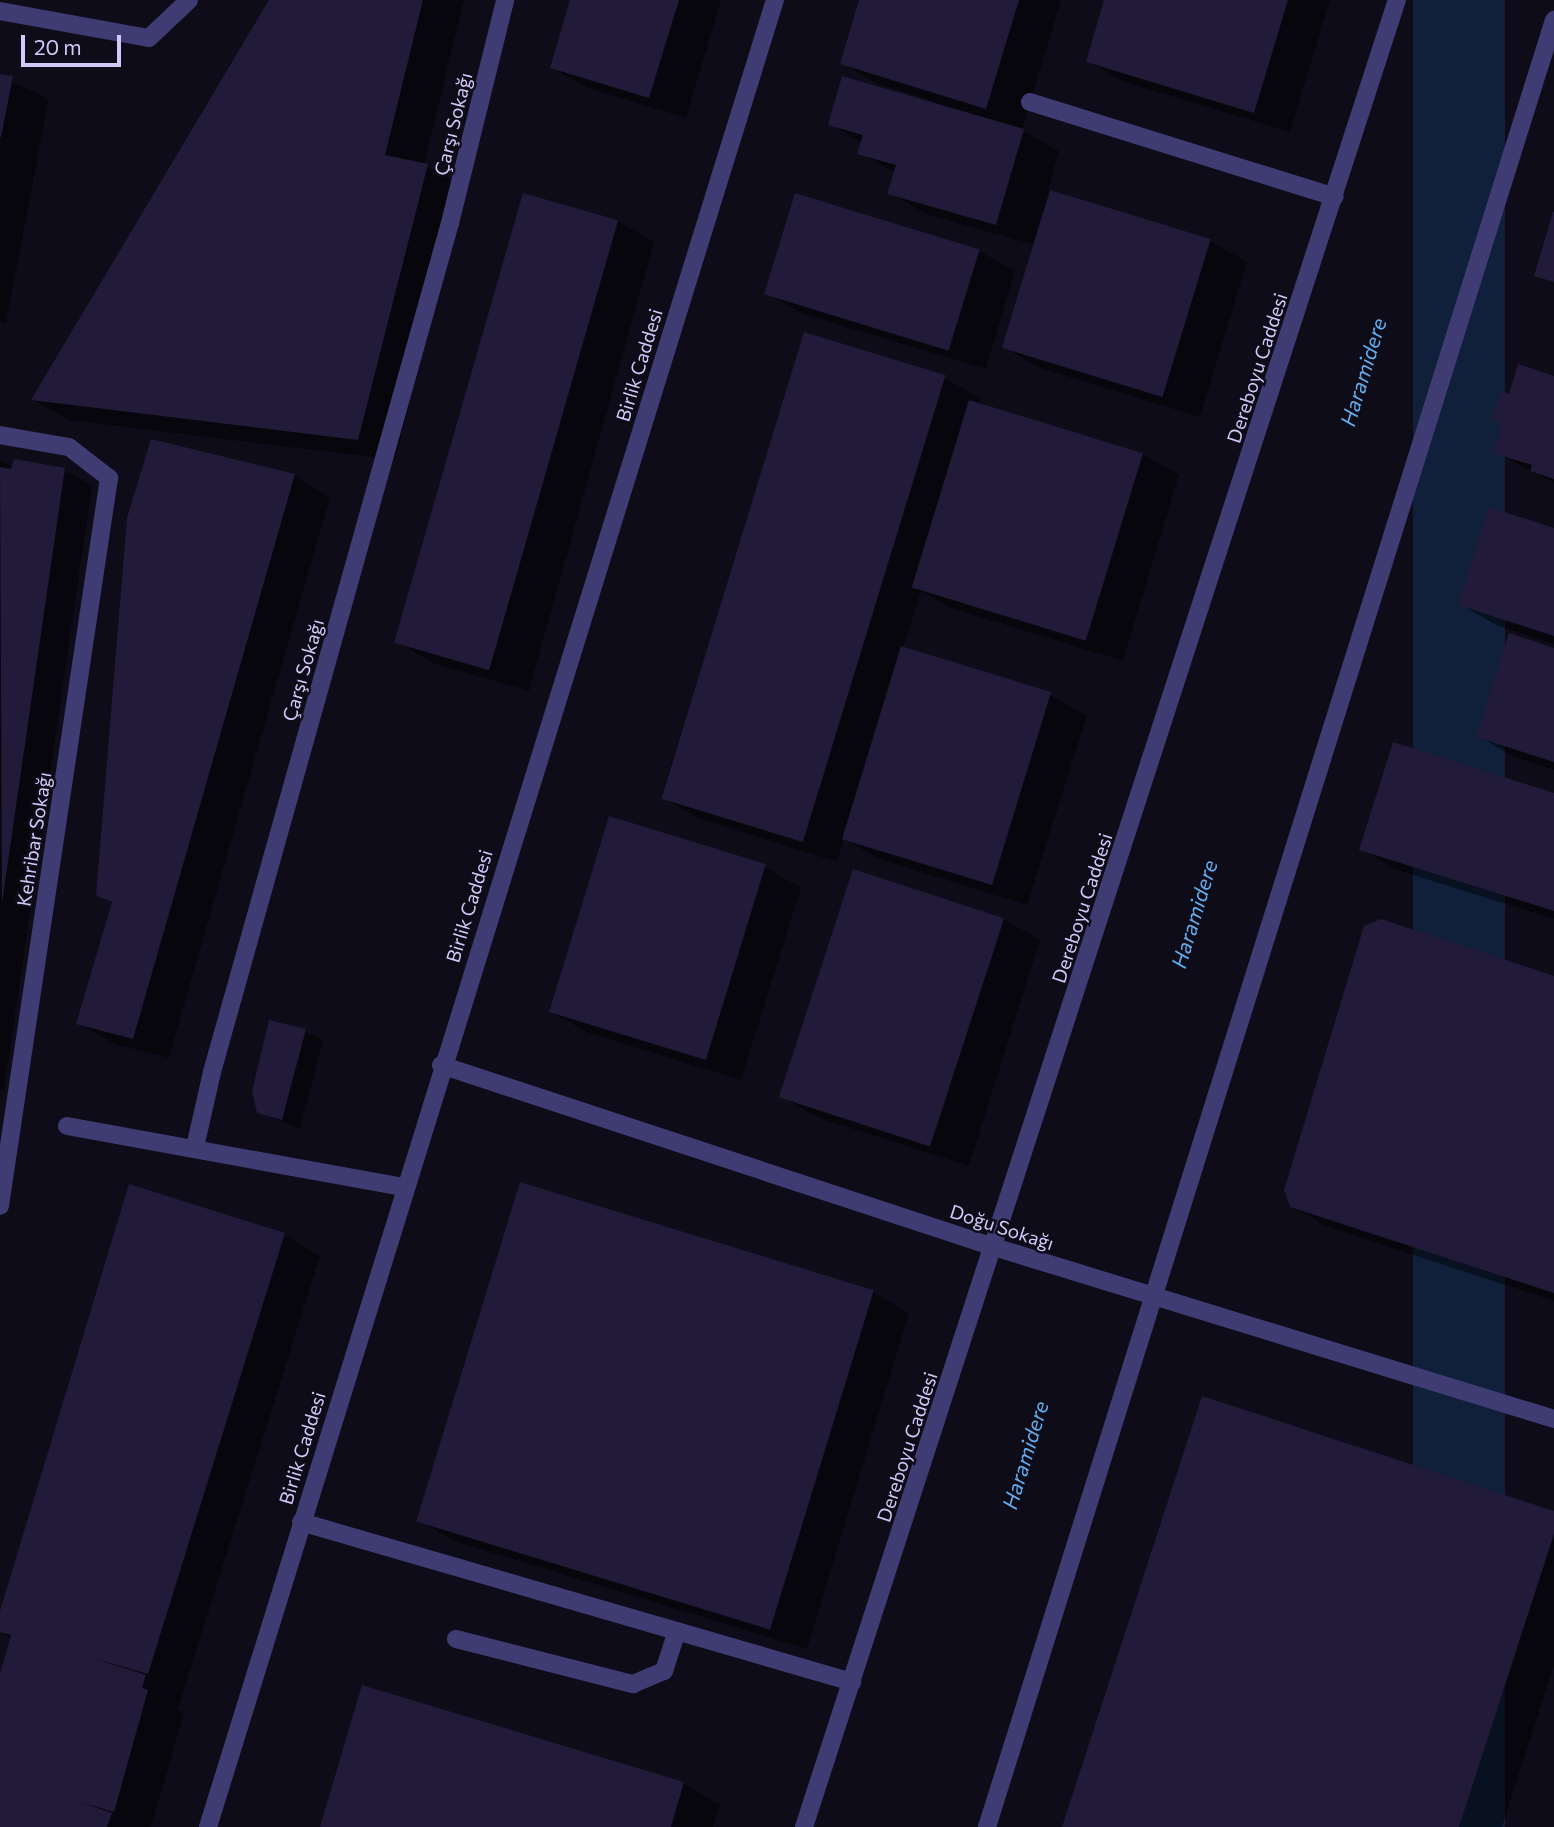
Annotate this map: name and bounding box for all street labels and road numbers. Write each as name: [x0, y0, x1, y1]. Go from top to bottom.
street label: Çarşı Sokağı: [429, 70, 477, 178]
street label: Dereboyu Caddesi: [1222, 290, 1292, 446]
street label: Birlik Caddesi: [611, 306, 667, 424]
street label: Çarşı Sokağı: [278, 616, 328, 724]
street label: Kehribar Sokağı: [12, 770, 56, 908]
street label: Dereboyu Caddesi: [1047, 830, 1117, 986]
street label: Birlik Caddesi: [441, 847, 497, 965]
street label: Doğu Sokağı: [947, 1200, 1057, 1254]
street label: Dereboyu Caddesi: [872, 1369, 942, 1525]
street label: Birlik Caddesi: [274, 1389, 330, 1507]

